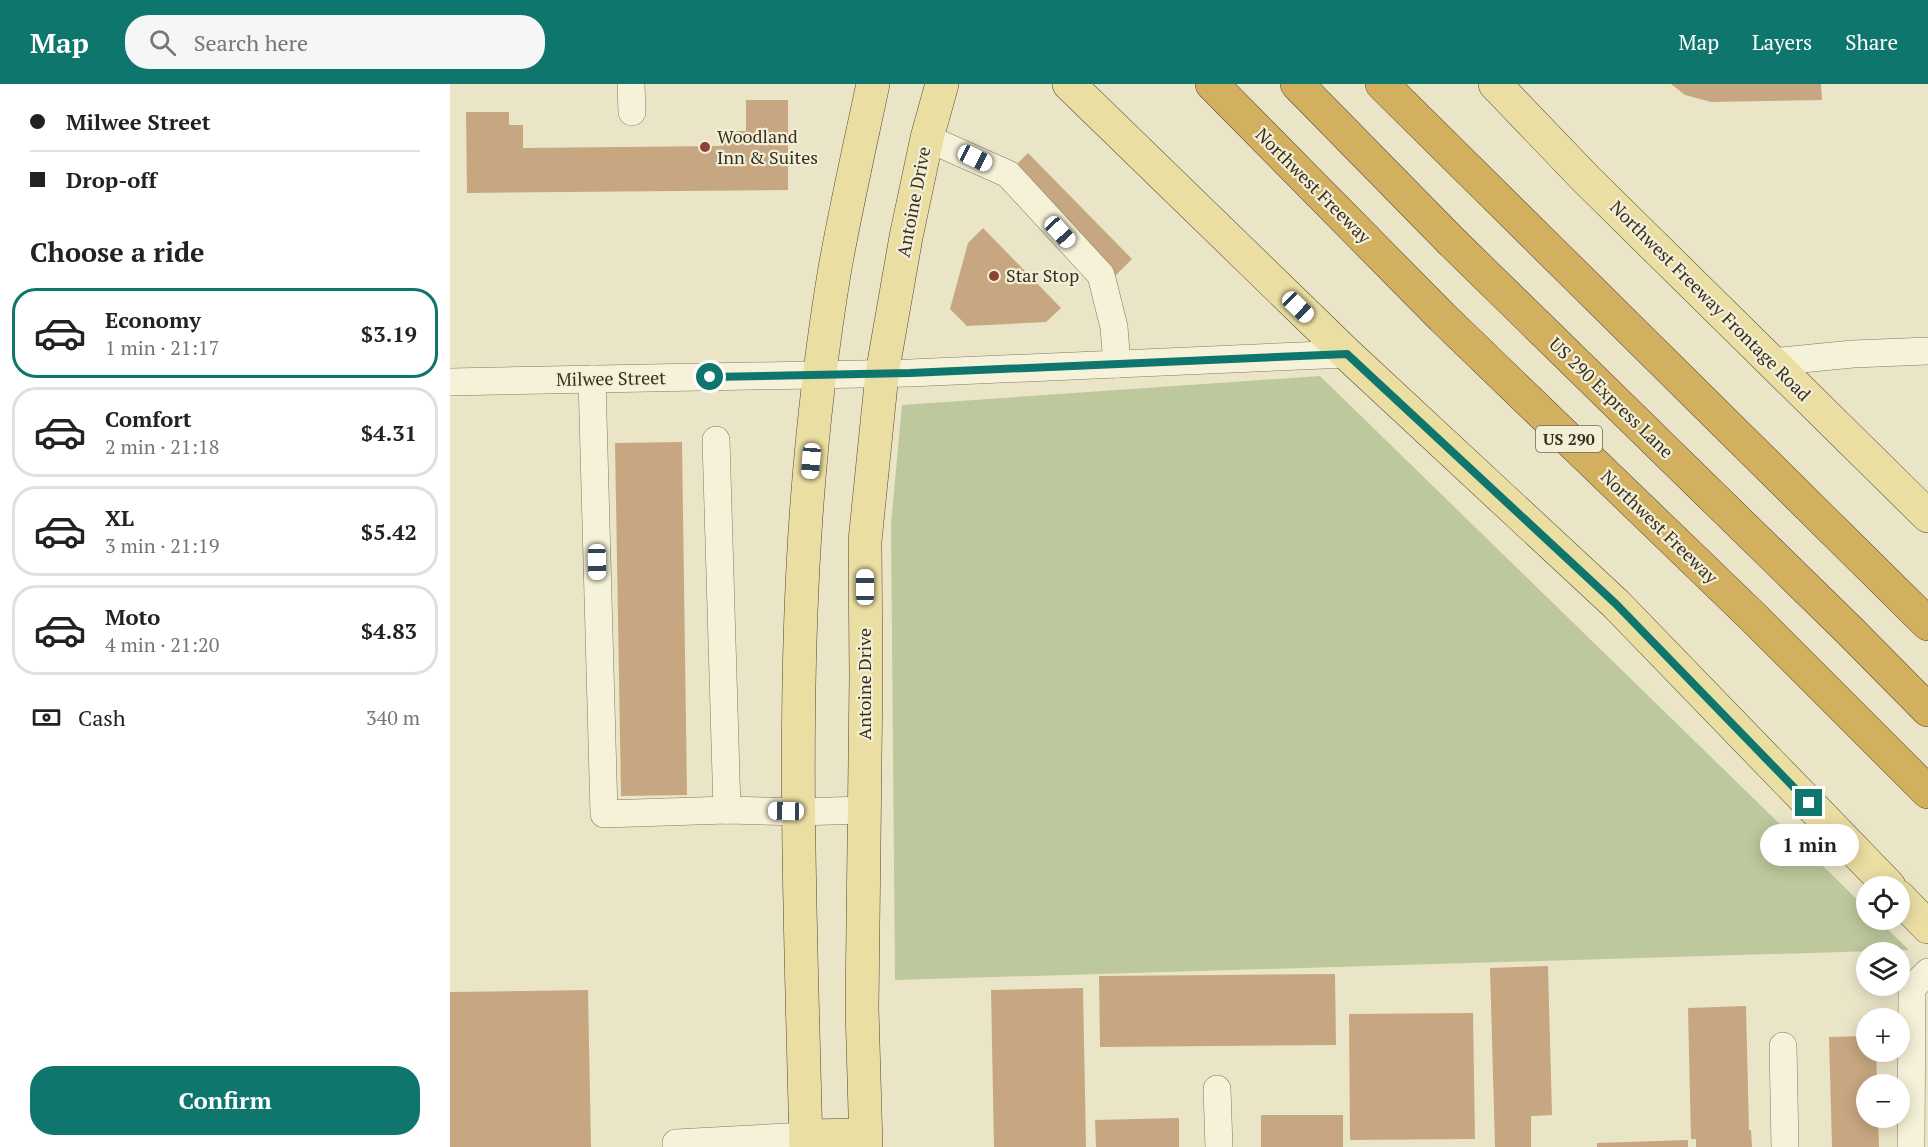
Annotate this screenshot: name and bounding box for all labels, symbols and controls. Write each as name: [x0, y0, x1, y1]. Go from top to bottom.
search box: [125, 15, 545, 69]
text: Map: [30, 24, 89, 61]
icon: search: [146, 26, 179, 59]
text: Search here: [194, 28, 308, 57]
text: Map: [1678, 28, 1719, 56]
text: Layers: [1752, 28, 1812, 56]
text: Share: [1845, 28, 1898, 56]
text: Milwee Street: [66, 107, 211, 136]
street label: Northwest Freeway: [1251, 122, 1377, 249]
place label: Woodland Inn & Suites: [717, 124, 818, 169]
marker: Woodland Inn & Suites: [698, 140, 712, 154]
car: [955, 142, 995, 174]
street label: Antoine Drive: [891, 145, 935, 259]
text: Drop-off: [66, 165, 157, 194]
street label: Northwest Freeway Frontage Road: [1605, 195, 1816, 406]
car: [1041, 213, 1079, 251]
text: Choose a ride: [30, 234, 205, 270]
place label: Star Stop: [1006, 263, 1079, 287]
marker: Star Stop: [987, 269, 1001, 283]
car: [1279, 288, 1317, 326]
text: Economy: [105, 305, 201, 334]
icon: car: [33, 306, 87, 360]
text: $3.19: [361, 319, 417, 348]
street label: US 290 Express Lane: [1545, 333, 1677, 463]
text: 1 min · 21:17: [105, 334, 219, 361]
route start: [696, 363, 723, 390]
street label: Milwee Street: [556, 365, 666, 391]
text: Comfort: [105, 404, 191, 433]
icon: car: [33, 405, 87, 459]
text: $4.31: [361, 418, 417, 447]
road number: US 290: [1536, 426, 1602, 452]
text: 2 min · 21:18: [105, 433, 219, 460]
car: [800, 442, 822, 480]
street label: Northwest Freeway: [1596, 464, 1724, 589]
text: XL: [105, 503, 134, 532]
icon: car: [33, 504, 87, 558]
text: $5.42: [361, 517, 417, 546]
text: 3 min · 21:19: [105, 532, 219, 559]
car: [588, 544, 606, 580]
car: [856, 569, 874, 605]
text: Moto: [105, 602, 160, 631]
icon: car: [33, 603, 87, 657]
text: $4.83: [361, 616, 417, 645]
street label: Antoine Drive: [852, 628, 876, 740]
text: 4 min · 21:20: [105, 631, 219, 658]
icon: cash: [30, 701, 63, 734]
text: Cash: [78, 703, 126, 732]
text: 340 m: [366, 704, 420, 731]
route end: [1795, 789, 1822, 816]
car: [768, 802, 804, 820]
callout: 1 min: [1760, 824, 1858, 866]
text: 1 min: [1782, 831, 1837, 858]
map controls: [1856, 876, 1910, 1128]
button: locate: [1856, 876, 1910, 930]
button: layers: [1856, 942, 1910, 996]
button: +: [1856, 1008, 1910, 1062]
button: Confirm: [30, 1066, 420, 1135]
button: −: [1856, 1074, 1910, 1128]

